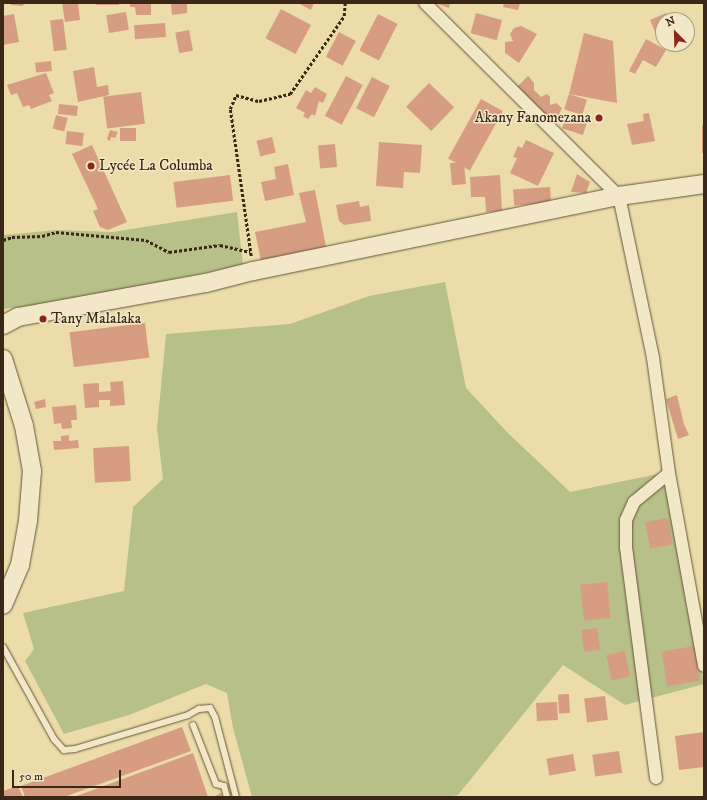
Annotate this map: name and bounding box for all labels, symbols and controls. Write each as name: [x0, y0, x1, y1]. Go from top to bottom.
north arrow: [655, 12, 695, 52]
text: N: [664, 14, 678, 30]
place label: Akany Fanomezana: [475, 109, 591, 127]
marker: Akany Fanomezana: [594, 113, 604, 123]
place label: Lycée La Columba: [99, 157, 213, 175]
marker: Lycée La Columba: [86, 161, 96, 171]
place label: Tany Malalaka: [51, 310, 141, 328]
marker: Tany Malalaka: [38, 314, 48, 324]
scale bar: [14, 762, 123, 788]
text: 50 m: [19, 769, 43, 784]

